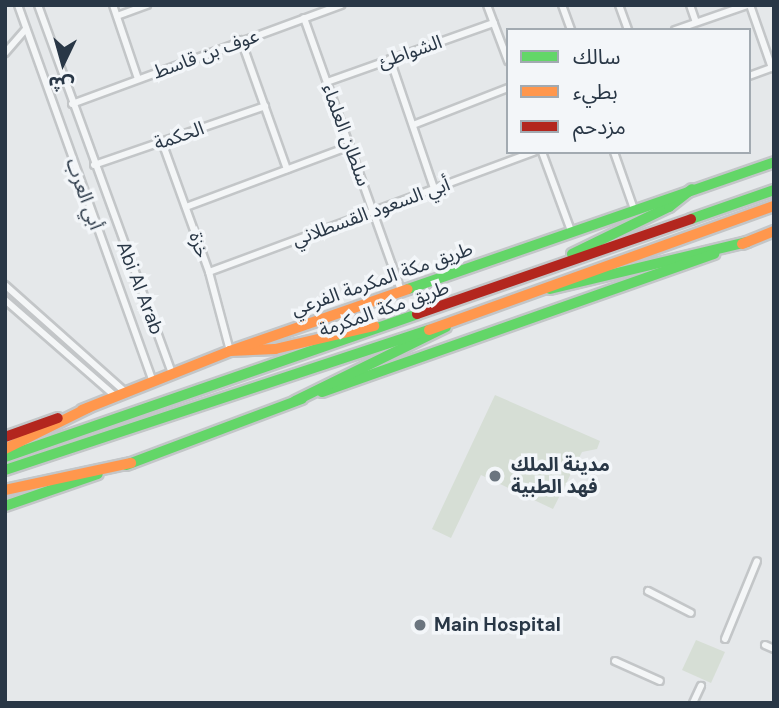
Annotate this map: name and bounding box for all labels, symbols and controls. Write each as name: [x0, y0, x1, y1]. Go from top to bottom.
street label: عوف بن قاسط: [150, 24, 262, 84]
north arrow: [28, 28, 98, 98]
legend: [506, 28, 751, 154]
street label: الشواطئ: [375, 30, 445, 74]
text: سالك: [573, 43, 620, 71]
text: ش: [47, 71, 75, 98]
text: بطيء: [573, 78, 618, 106]
street label: سلطان العلماء: [317, 81, 375, 189]
text: مزدحم: [573, 113, 626, 141]
street label: الحكمة: [151, 117, 207, 155]
street label: أبي العرب: [61, 155, 107, 233]
street label: أبي السعود القسطلاني: [289, 173, 453, 251]
street label: خزة: [184, 229, 214, 261]
street label: طريق مكة المكرمة الفرعي: [288, 237, 476, 321]
street label: Abi Al Arab: [112, 238, 168, 338]
street label: طريق مكة المكرمة: [316, 276, 452, 342]
place label: مدينة الملك فهد الطبية: [511, 454, 610, 498]
marker: مدينة الملك فهد الطبية: [485, 466, 505, 486]
place label: Main Hospital: [434, 614, 561, 636]
marker: Main Hospital: [412, 617, 428, 633]

